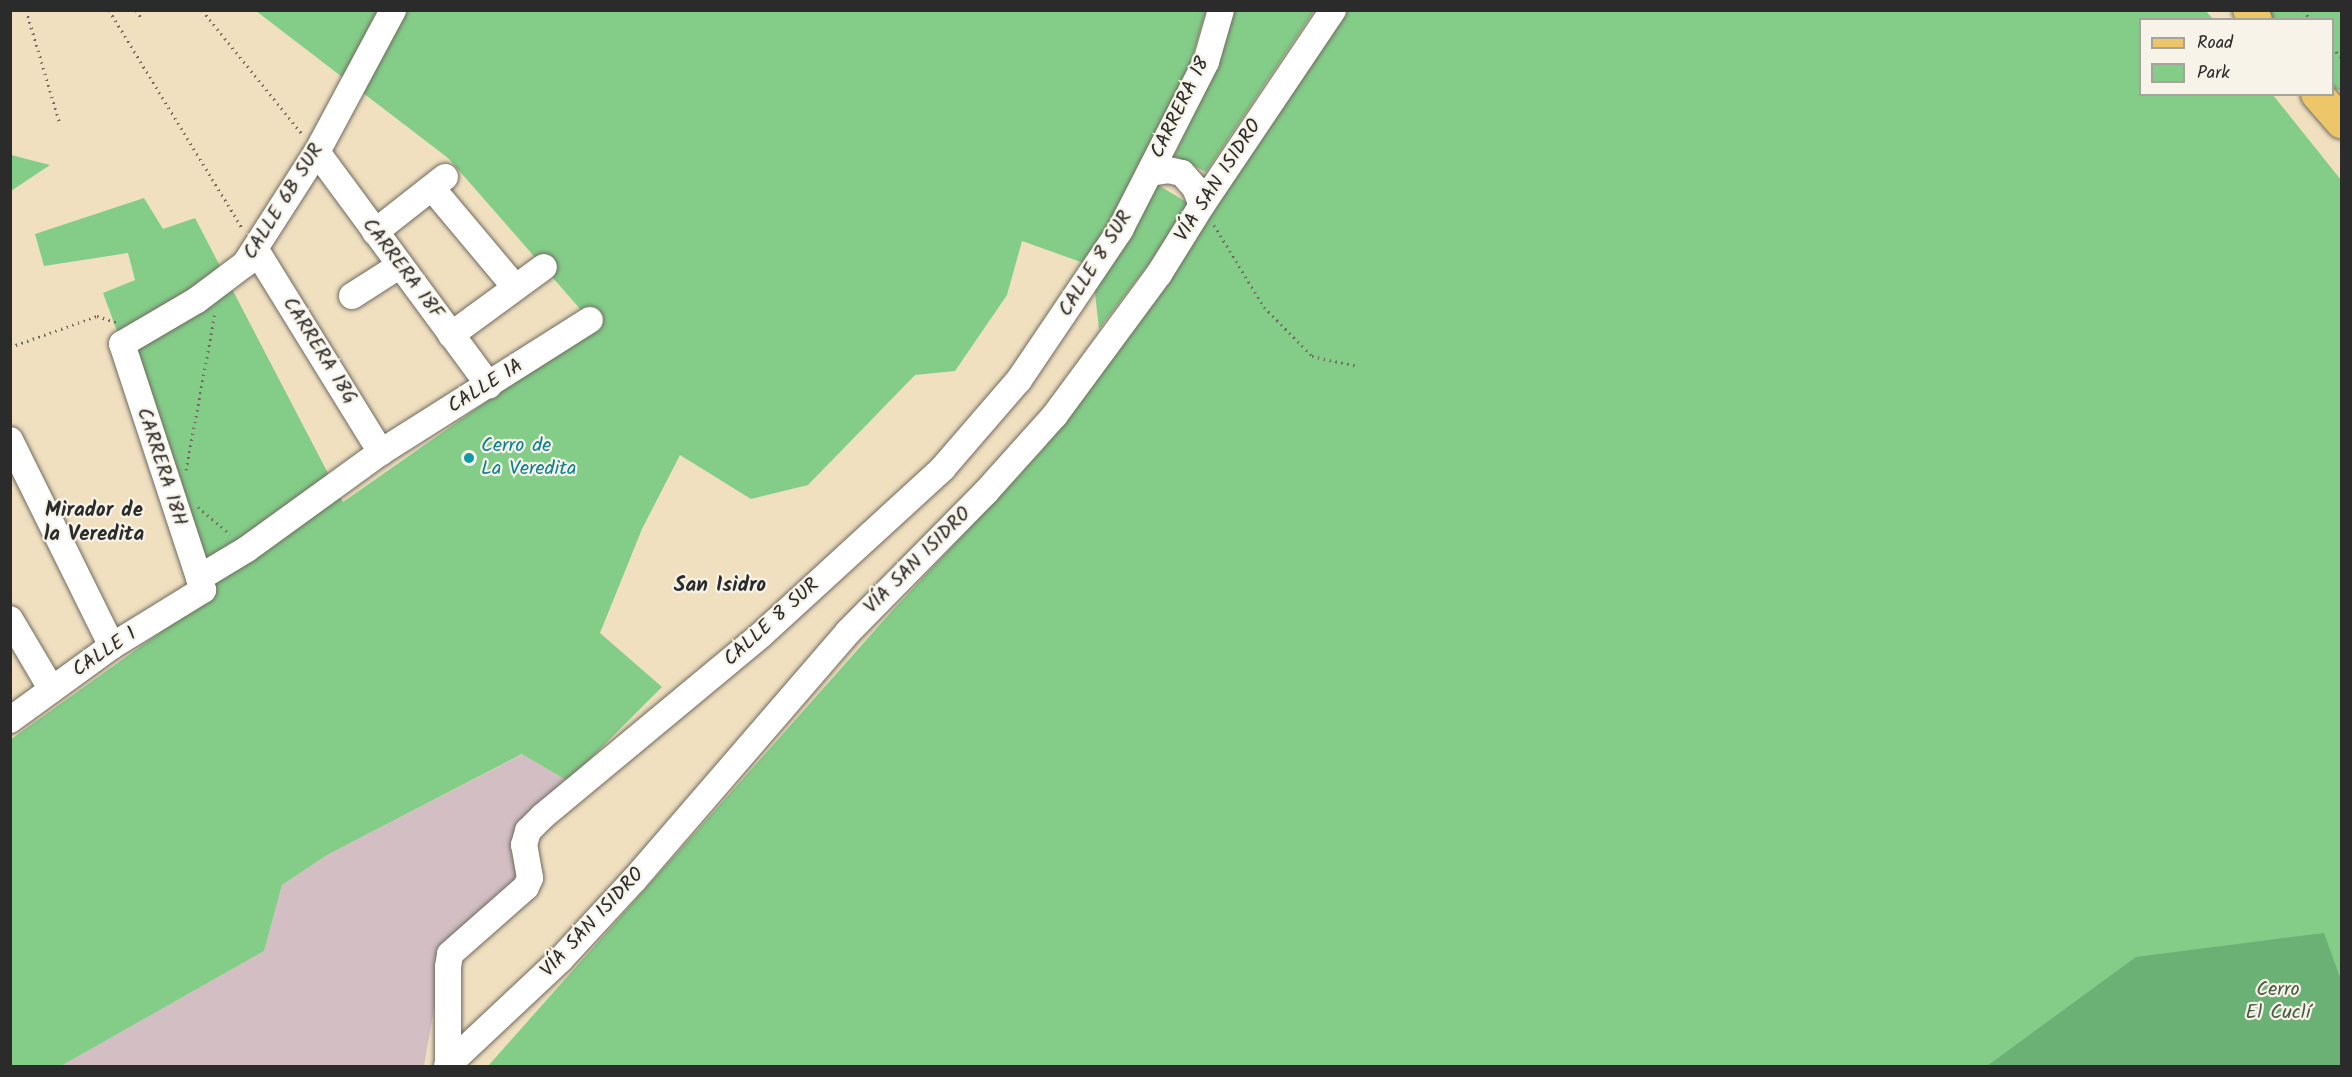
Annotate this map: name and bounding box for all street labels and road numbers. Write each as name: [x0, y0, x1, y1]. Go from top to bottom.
street label: CARRERA 18: [1146, 54, 1216, 162]
street label: VÍA SAN ISIDRO: [1170, 115, 1268, 247]
street label: CALLE 6B SUR: [239, 140, 329, 264]
street label: CALLE 8 SUR: [1054, 207, 1138, 321]
street label: CARRERA 18F: [356, 214, 448, 324]
street label: CARRERA 18G: [277, 293, 361, 409]
street label: CALLE 1A: [444, 355, 528, 419]
street label: CARRERA 18H: [131, 405, 191, 529]
street label: VÍA SAN ISIDRO: [860, 503, 976, 619]
street label: CALLE 8 SUR: [719, 574, 825, 672]
street label: CALLE 1: [68, 623, 142, 683]
street label: VÍA SAN ISIDRO: [536, 863, 650, 983]

